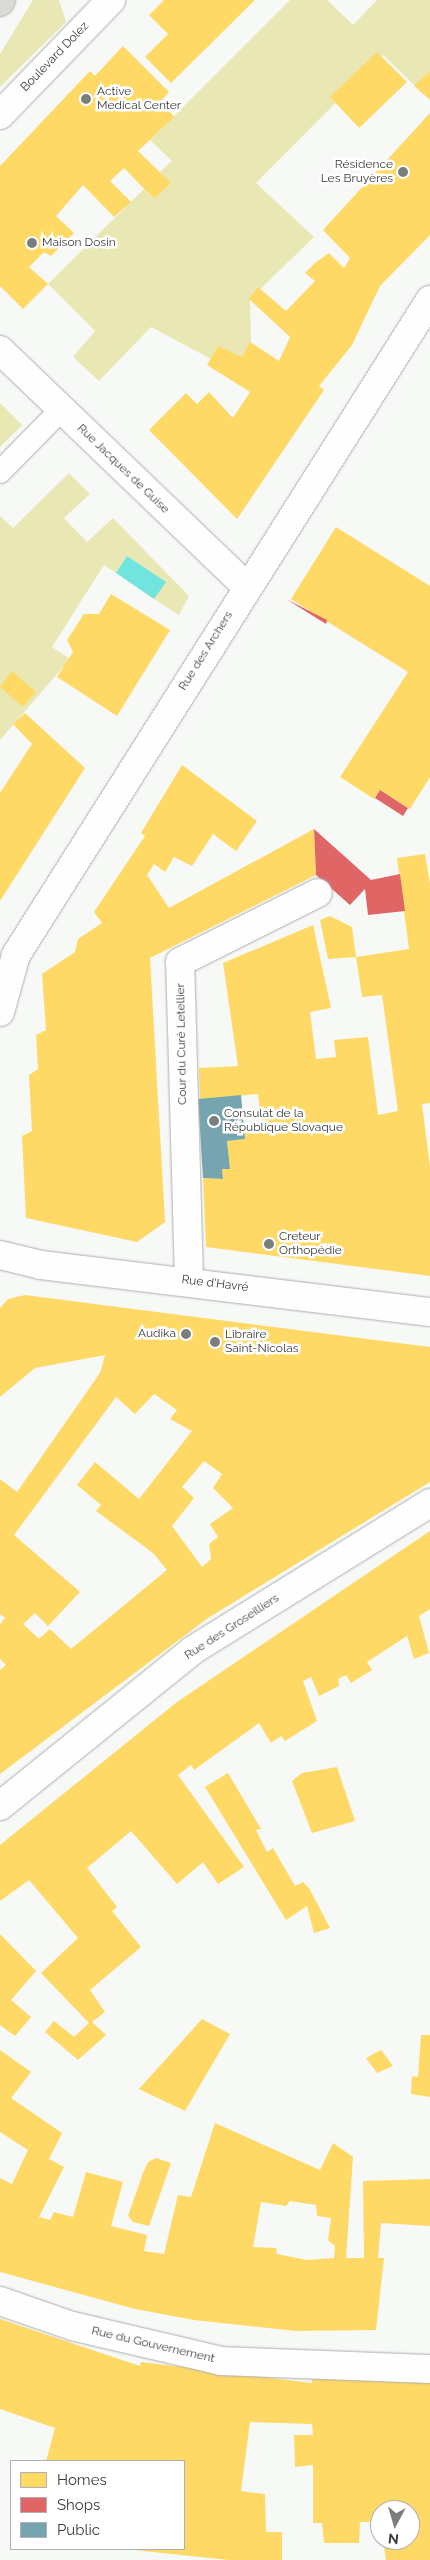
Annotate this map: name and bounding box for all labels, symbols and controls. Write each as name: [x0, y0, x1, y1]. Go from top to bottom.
street label: Boulevard Dolez: [18, 19, 92, 95]
place label: Active Medical Center: [97, 85, 181, 113]
marker: Active Medical Center: [79, 92, 93, 106]
place label: Résidence Les Bruyères: [321, 158, 393, 186]
marker: Résidence Les Bruyères: [397, 166, 409, 178]
place label: Maison Dosin: [42, 236, 116, 250]
marker: Maison Dosin: [26, 237, 38, 249]
street label: Rue Jacques de Guise: [74, 421, 172, 517]
street label: Rue des Archers: [176, 609, 236, 693]
street label: Cour du Curé Letellier: [174, 983, 190, 1105]
place label: Consulat de la République Slovaque: [224, 1107, 343, 1135]
marker: Consulat de la République Slovaque: [208, 1115, 220, 1127]
place label: Creteur Orthopédie: [279, 1230, 342, 1258]
marker: Creteur Orthopédie: [263, 1238, 275, 1250]
street label: Rue d'Havré: [181, 1273, 249, 1295]
place label: Audika: [138, 1327, 176, 1341]
marker: Audika: [180, 1328, 192, 1340]
place label: Libraire Saint-Nicolas: [225, 1328, 299, 1356]
marker: Libraire Saint-Nicolas: [209, 1336, 221, 1348]
street label: Rue des Groseilliers: [182, 1591, 282, 1663]
street label: Rue du Gouvernement: [90, 2324, 216, 2366]
legend: [10, 2460, 185, 2550]
text: Homes: [57, 2471, 107, 2489]
text: Shops: [57, 2496, 100, 2514]
north arrow: [370, 2500, 420, 2550]
text: Public: [57, 2521, 100, 2539]
text: N: [387, 2530, 400, 2547]

